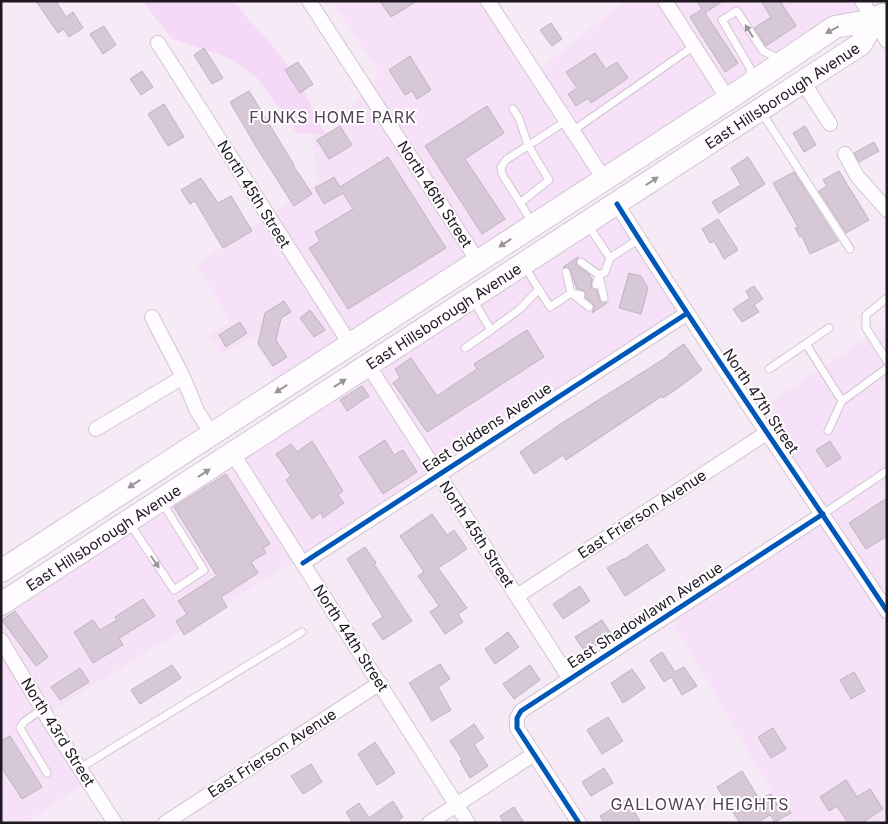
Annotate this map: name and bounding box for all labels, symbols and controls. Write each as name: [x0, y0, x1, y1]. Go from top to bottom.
one-way arrow: [744, 24, 754, 37]
one-way arrow: [825, 26, 840, 34]
street label: East Hillsborough Avenue: [701, 38, 863, 153]
district label: FUNKS HOME PARK: [249, 107, 417, 127]
street label: North 45th Street: [213, 137, 295, 251]
street label: North 46th Street: [393, 137, 477, 251]
one-way arrow: [646, 176, 659, 186]
one-way arrow: [498, 239, 512, 248]
street label: East Hillsborough Avenue: [362, 259, 524, 373]
street label: North 47th Street: [719, 345, 803, 457]
street label: East Giddens Avenue: [419, 378, 555, 476]
one-way arrow: [333, 379, 346, 388]
one-way arrow: [274, 384, 287, 394]
street label: East Frierson Avenue: [574, 465, 710, 563]
one-way arrow: [197, 468, 211, 477]
street label: North 45th Street: [435, 477, 519, 591]
one-way arrow: [128, 479, 141, 489]
street label: East Hillsborough Avenue: [22, 480, 184, 595]
one-way arrow: [150, 555, 160, 569]
street label: East Shadowlawn Avenue: [564, 558, 726, 672]
street label: North 44th Street: [309, 581, 393, 695]
street label: North 43rd Street: [17, 674, 99, 790]
street label: East Frierson Avenue: [204, 704, 340, 802]
district label: GALLOWAY HEIGHTS: [611, 794, 789, 814]

